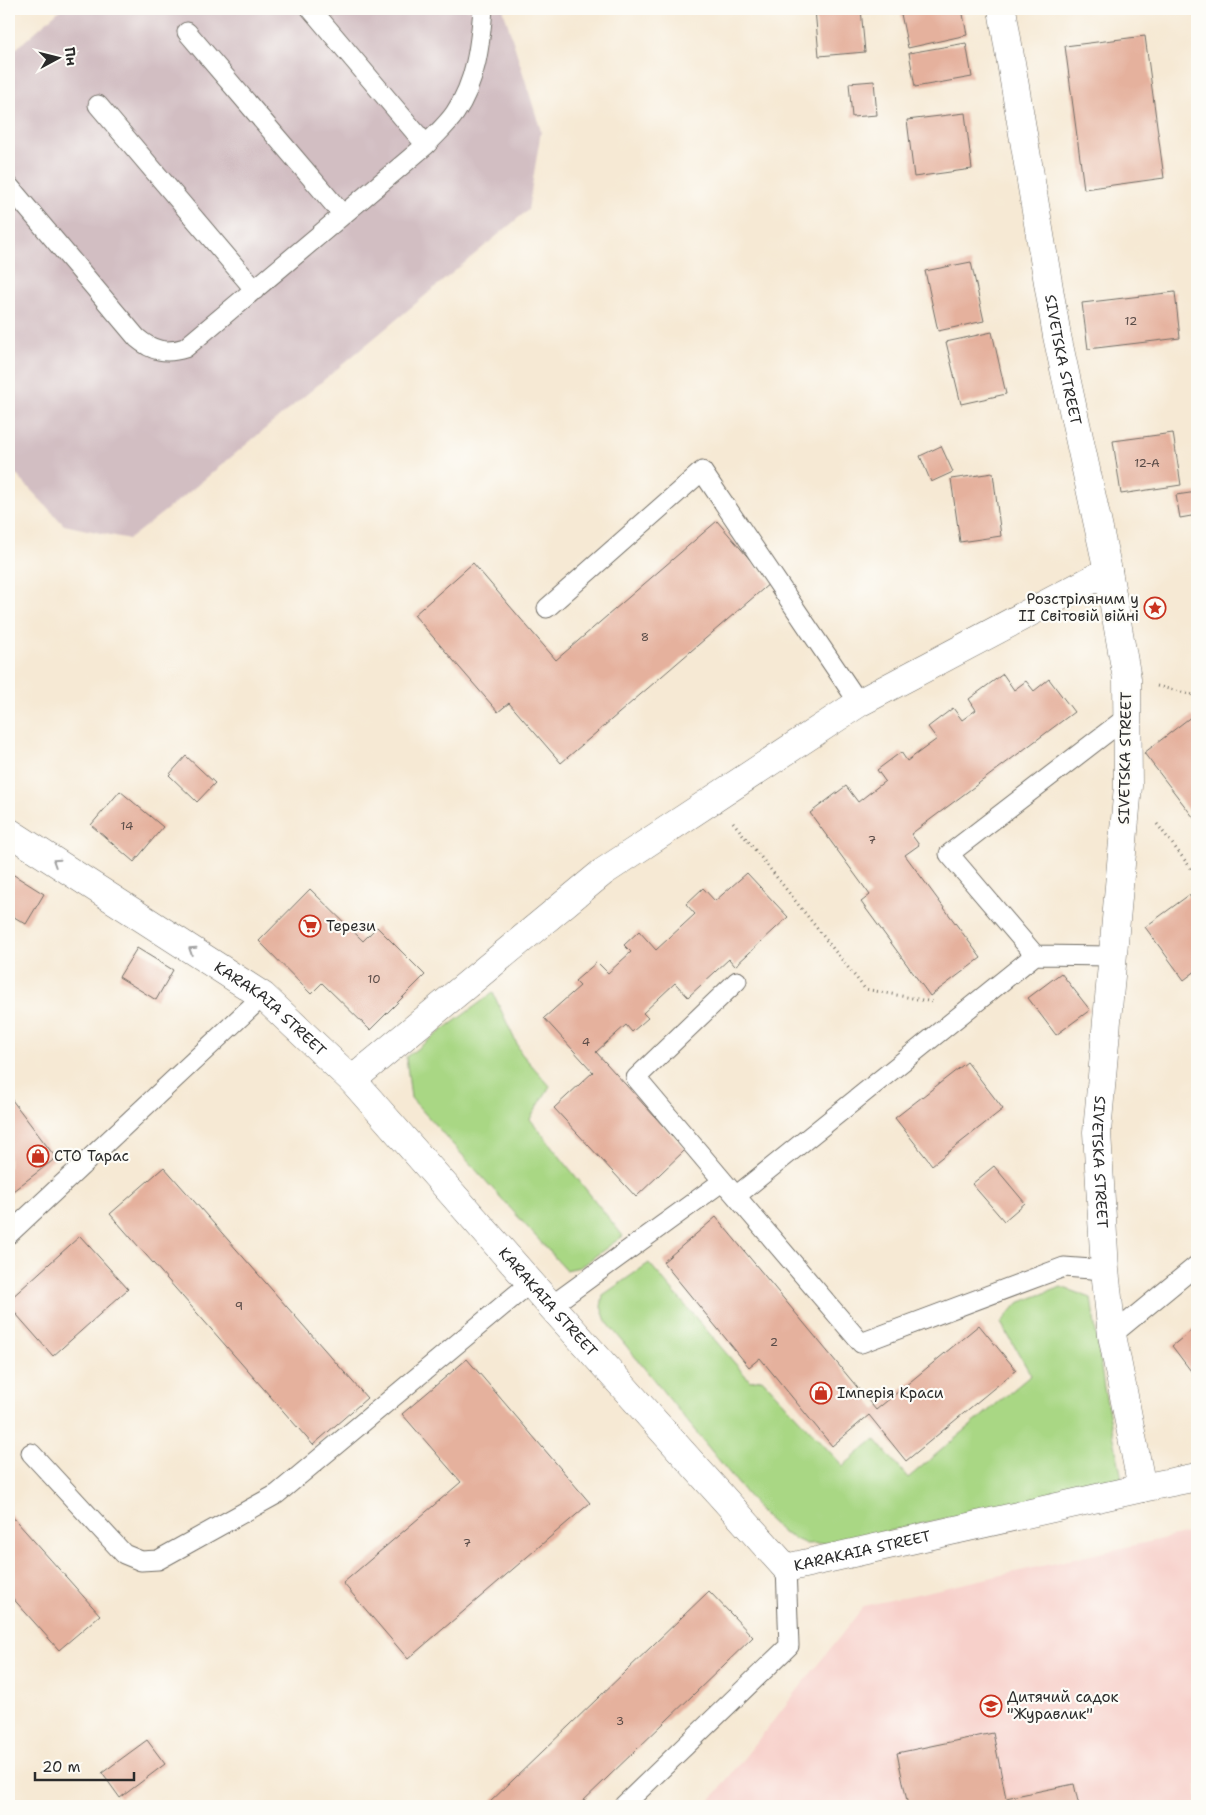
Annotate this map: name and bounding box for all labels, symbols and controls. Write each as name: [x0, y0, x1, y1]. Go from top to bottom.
north arrow: [32, 32, 82, 82]
text: Пн: [61, 46, 81, 67]
street label: SIVETSKA STREET: [1040, 293, 1086, 427]
house number: 12: [1125, 313, 1137, 329]
house number: 12-А: [1134, 455, 1160, 471]
place label: Розстріляним у II Світовій війні: [1018, 589, 1139, 626]
place icon: Розстріляним у II Світовій війні: [1143, 596, 1167, 620]
house number: 8: [641, 629, 649, 645]
street label: SIVETSKA STREET: [1114, 692, 1136, 824]
house number: 14: [121, 818, 133, 834]
house number: 7: [868, 832, 876, 848]
one-way arrow: [52, 859, 61, 868]
supermarket icon: Терези: [298, 914, 322, 938]
place label: Терези: [326, 916, 376, 936]
one-way arrow: [189, 947, 198, 956]
street label: KARAKAIA STREET: [210, 957, 331, 1061]
house number: 10: [367, 971, 381, 987]
house number: 4: [582, 1034, 590, 1050]
street label: SIVETSKA STREET: [1087, 1095, 1113, 1229]
shop icon: СТО Тарас: [26, 1144, 50, 1168]
place label: СТО Тарас: [54, 1146, 129, 1166]
street label: KARAKAIA STREET: [494, 1243, 602, 1361]
house number: 9: [235, 1298, 243, 1314]
house number: 2: [770, 1334, 778, 1350]
shop icon: Імперія Краси: [809, 1381, 833, 1405]
place label: Імперія Краси: [837, 1383, 944, 1403]
street label: KARAKAIA STREET: [792, 1526, 933, 1576]
house number: 7: [463, 1535, 471, 1551]
place label: Дитячий садок "Журавлик": [1007, 1687, 1119, 1724]
school or university icon: Дитячий садок "Журавлик": [979, 1694, 1003, 1718]
house number: 3: [616, 1713, 624, 1729]
scale bar: [35, 1750, 134, 1782]
text: 20 m: [42, 1757, 81, 1777]

